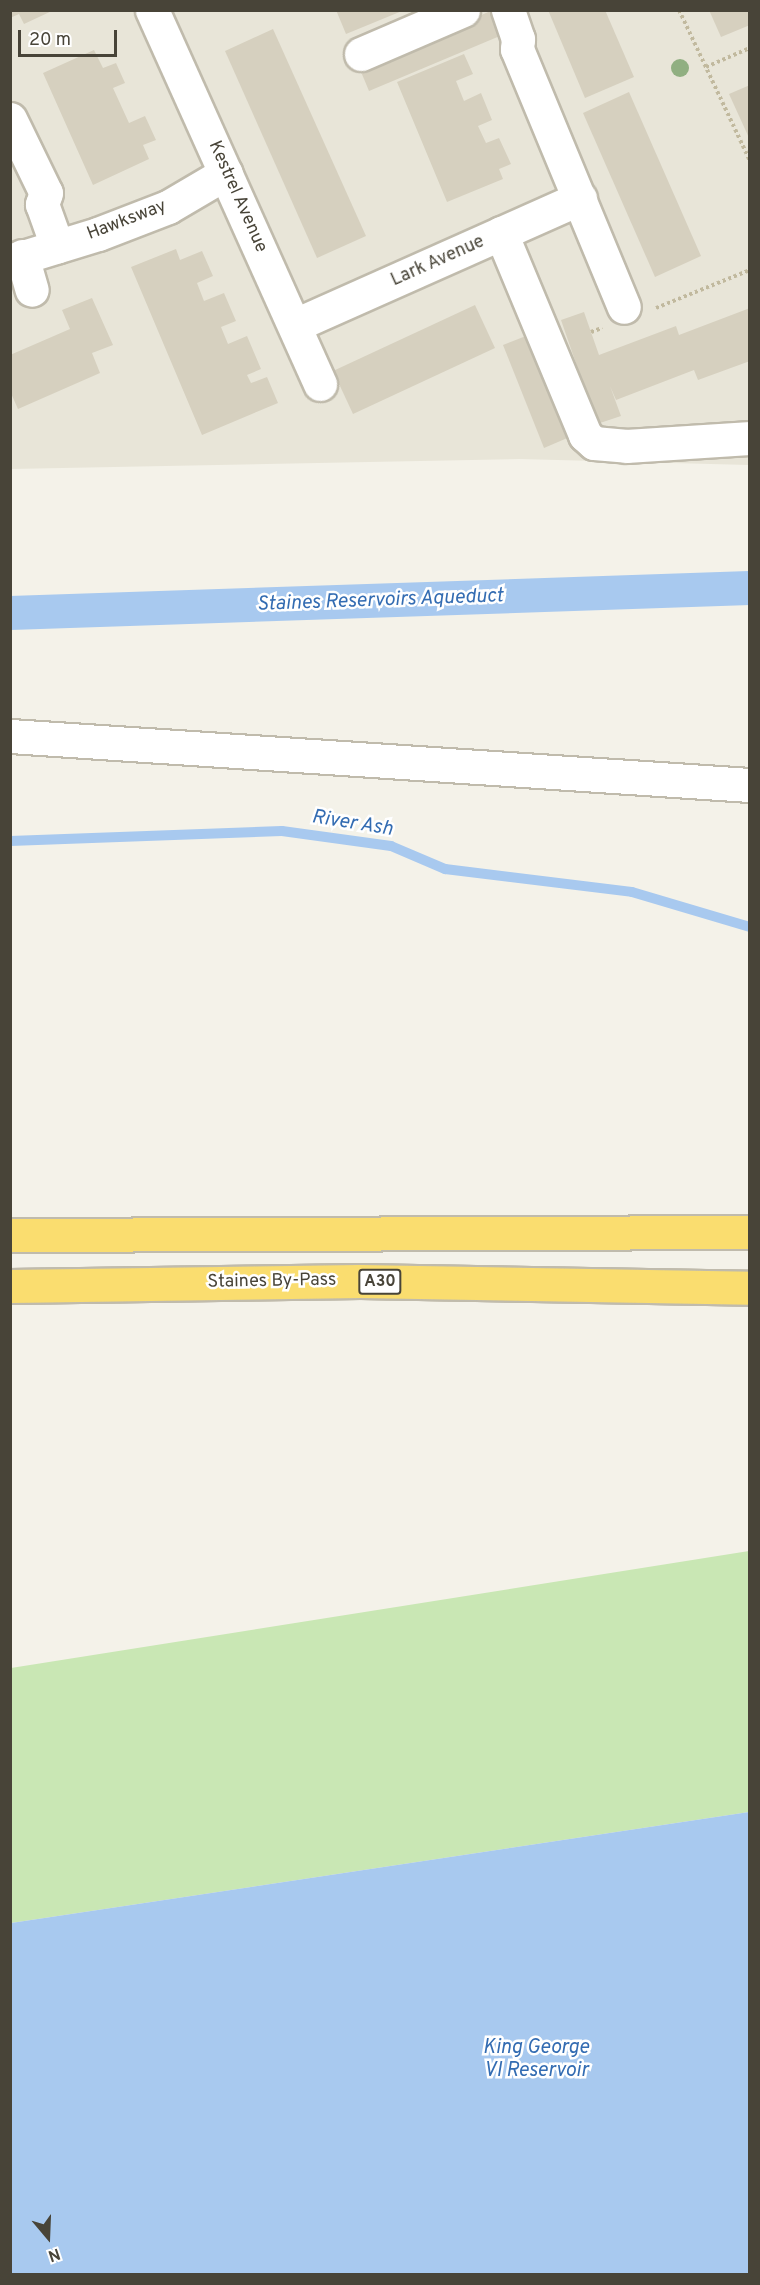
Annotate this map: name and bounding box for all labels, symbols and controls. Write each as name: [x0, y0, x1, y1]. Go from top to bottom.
scale bar: [21, 18, 120, 56]
text: 20 m: [29, 29, 71, 52]
street label: Kestrel Avenue: [203, 138, 271, 256]
street label: Hawksway: [84, 196, 170, 246]
street label: Lark Avenue: [388, 232, 488, 292]
water label: Staines Reservoirs Aqueduct: [256, 585, 504, 617]
water label: River Ash: [309, 806, 395, 842]
road number: A30: [358, 1269, 403, 1295]
street label: Staines By-Pass: [207, 1270, 337, 1294]
water label: King George VI Reservoir: [483, 2037, 589, 2084]
north arrow: [18, 2207, 78, 2267]
text: N: [45, 2243, 63, 2265]

